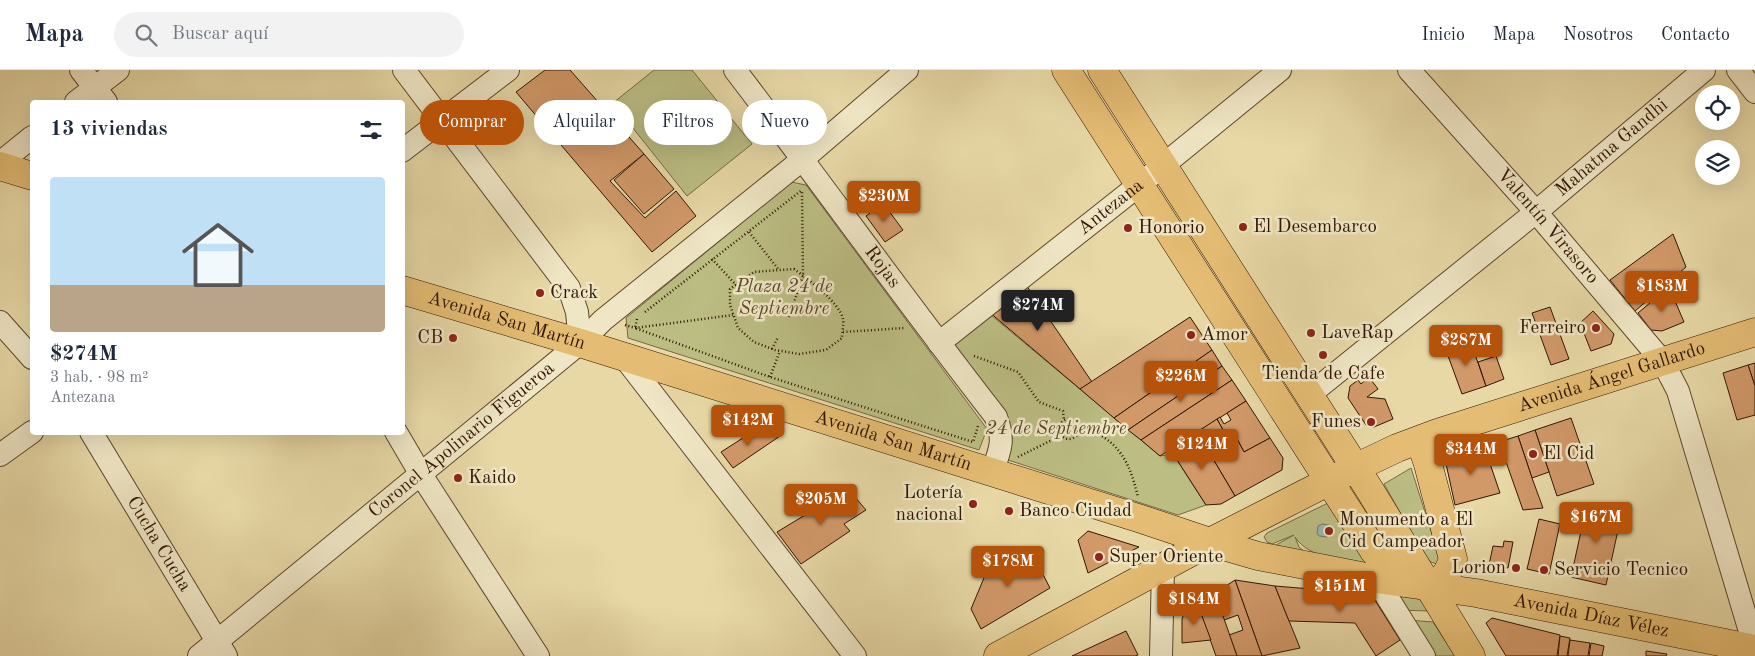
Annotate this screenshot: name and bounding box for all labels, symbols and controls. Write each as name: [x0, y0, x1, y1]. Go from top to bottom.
search box: [114, 12, 464, 57]
icon: search: [132, 21, 160, 49]
text: Mapa: [25, 23, 84, 47]
text: Buscar aquí: [172, 25, 268, 44]
text: Inicio: [1422, 26, 1465, 44]
text: Mapa: [1493, 26, 1535, 44]
text: Nosotros: [1563, 26, 1633, 44]
text: Contacto: [1661, 26, 1730, 44]
map controls: [1695, 85, 1740, 185]
button: locate: [1695, 85, 1740, 130]
street label: Mahatma Gandhi: [1552, 95, 1672, 200]
chip: Comprar: [420, 100, 524, 145]
chip: Alquilar: [534, 100, 634, 145]
chip: Filtros: [644, 100, 732, 145]
chip: Nuevo: [742, 100, 827, 145]
icon: filters: [357, 116, 385, 144]
text: 13 viviendas: [50, 119, 168, 140]
button: layers: [1695, 140, 1740, 185]
street label: Valentín Virasoro: [1493, 165, 1602, 288]
street label: Antezana: [1075, 175, 1148, 239]
pin: $230M: [849, 180, 919, 223]
text: $230M: [858, 189, 910, 205]
icon: home: [173, 210, 263, 300]
place label: El Desembarco: [1253, 218, 1377, 237]
place label: Honorio: [1138, 219, 1204, 238]
marker: El Desembarco: [1237, 221, 1249, 233]
marker: Honorio: [1122, 222, 1134, 234]
street label: Rojas: [861, 243, 904, 291]
pin: $183M: [1627, 270, 1697, 313]
park label: Plaza 24 de Septiembre: [734, 278, 833, 319]
text: $183M: [1636, 279, 1688, 295]
place label: Crack: [550, 284, 598, 303]
marker: Crack: [534, 287, 546, 299]
street label: Avenida San Martín: [426, 289, 587, 354]
pin: $274M: [1003, 290, 1073, 332]
text: $274M: [1012, 298, 1064, 314]
place label: Ferreiro: [1519, 319, 1586, 338]
marker: Ferreiro: [1590, 322, 1602, 334]
place label: LaveRap: [1321, 324, 1393, 343]
pin: $287M: [1431, 324, 1501, 367]
place label: Amor: [1201, 326, 1248, 345]
marker: LaveRap: [1305, 327, 1317, 339]
place label: CB: [417, 329, 443, 348]
marker: Amor: [1185, 329, 1197, 341]
marker: CB: [447, 332, 459, 344]
text: $287M: [1440, 333, 1492, 349]
street label: Avenida Ángel Gallardo: [1516, 339, 1708, 416]
text: $274M: [50, 344, 117, 365]
marker: Tienda de Cafe: [1317, 349, 1329, 361]
street label: Coronel Apolinario Figueroa: [365, 358, 559, 522]
pin: $226M: [1146, 360, 1216, 403]
place label: Tienda de Cafe: [1261, 365, 1385, 384]
text: $226M: [1155, 369, 1207, 385]
text: 3 hab. · 98 m²: [50, 370, 148, 386]
text: Antezana: [50, 390, 115, 406]
pin: $142M: [713, 404, 783, 447]
street label: Avenida San Martín: [813, 408, 974, 475]
text: $142M: [722, 413, 774, 429]
place label: Funes: [1311, 413, 1361, 432]
marker: Funes: [1365, 416, 1377, 428]
park label: 24 de Septiembre: [986, 420, 1127, 439]
pin: $124M: [1167, 428, 1237, 471]
pin: $344M: [1436, 434, 1506, 476]
text: $124M: [1176, 437, 1228, 453]
text: $344M: [1445, 442, 1497, 458]
place label: El Cid: [1543, 445, 1594, 464]
marker: El Cid: [1527, 448, 1539, 460]
place label: Kaido: [468, 469, 516, 488]
marker: Kaido: [452, 472, 464, 484]
pin: $205M: [786, 484, 856, 526]
place label: Lotería nacional: [896, 484, 964, 525]
text: $205M: [795, 492, 847, 508]
street label: Cucha Cucha: [123, 493, 195, 596]
marker: Lotería nacional: [967, 498, 979, 510]
place label: Banco Ciudad: [1019, 502, 1132, 521]
pin: $167M: [1561, 502, 1631, 544]
marker: Banco Ciudad: [1003, 505, 1015, 517]
text: $167M: [1570, 510, 1622, 526]
place label: Monumento a El Cid Campeador: [1339, 511, 1473, 552]
marker: Monumento a El Cid Campeador: [1323, 525, 1335, 537]
pin: $178M: [973, 546, 1043, 588]
place label: Super Oriente: [1109, 548, 1223, 567]
marker: Super Oriente: [1093, 551, 1105, 563]
text: $178M: [982, 554, 1034, 570]
place label: Lorion: [1451, 559, 1506, 578]
place label: Servicio Tecnico: [1554, 561, 1688, 580]
marker: Lorion: [1510, 562, 1522, 574]
marker: Servicio Tecnico: [1538, 564, 1550, 576]
pin: $151M: [1305, 570, 1375, 613]
text: $151M: [1314, 579, 1366, 595]
pin: $184M: [1159, 584, 1229, 626]
street label: Avenida Díaz Vélez: [1512, 591, 1671, 641]
text: $184M: [1168, 592, 1220, 608]

